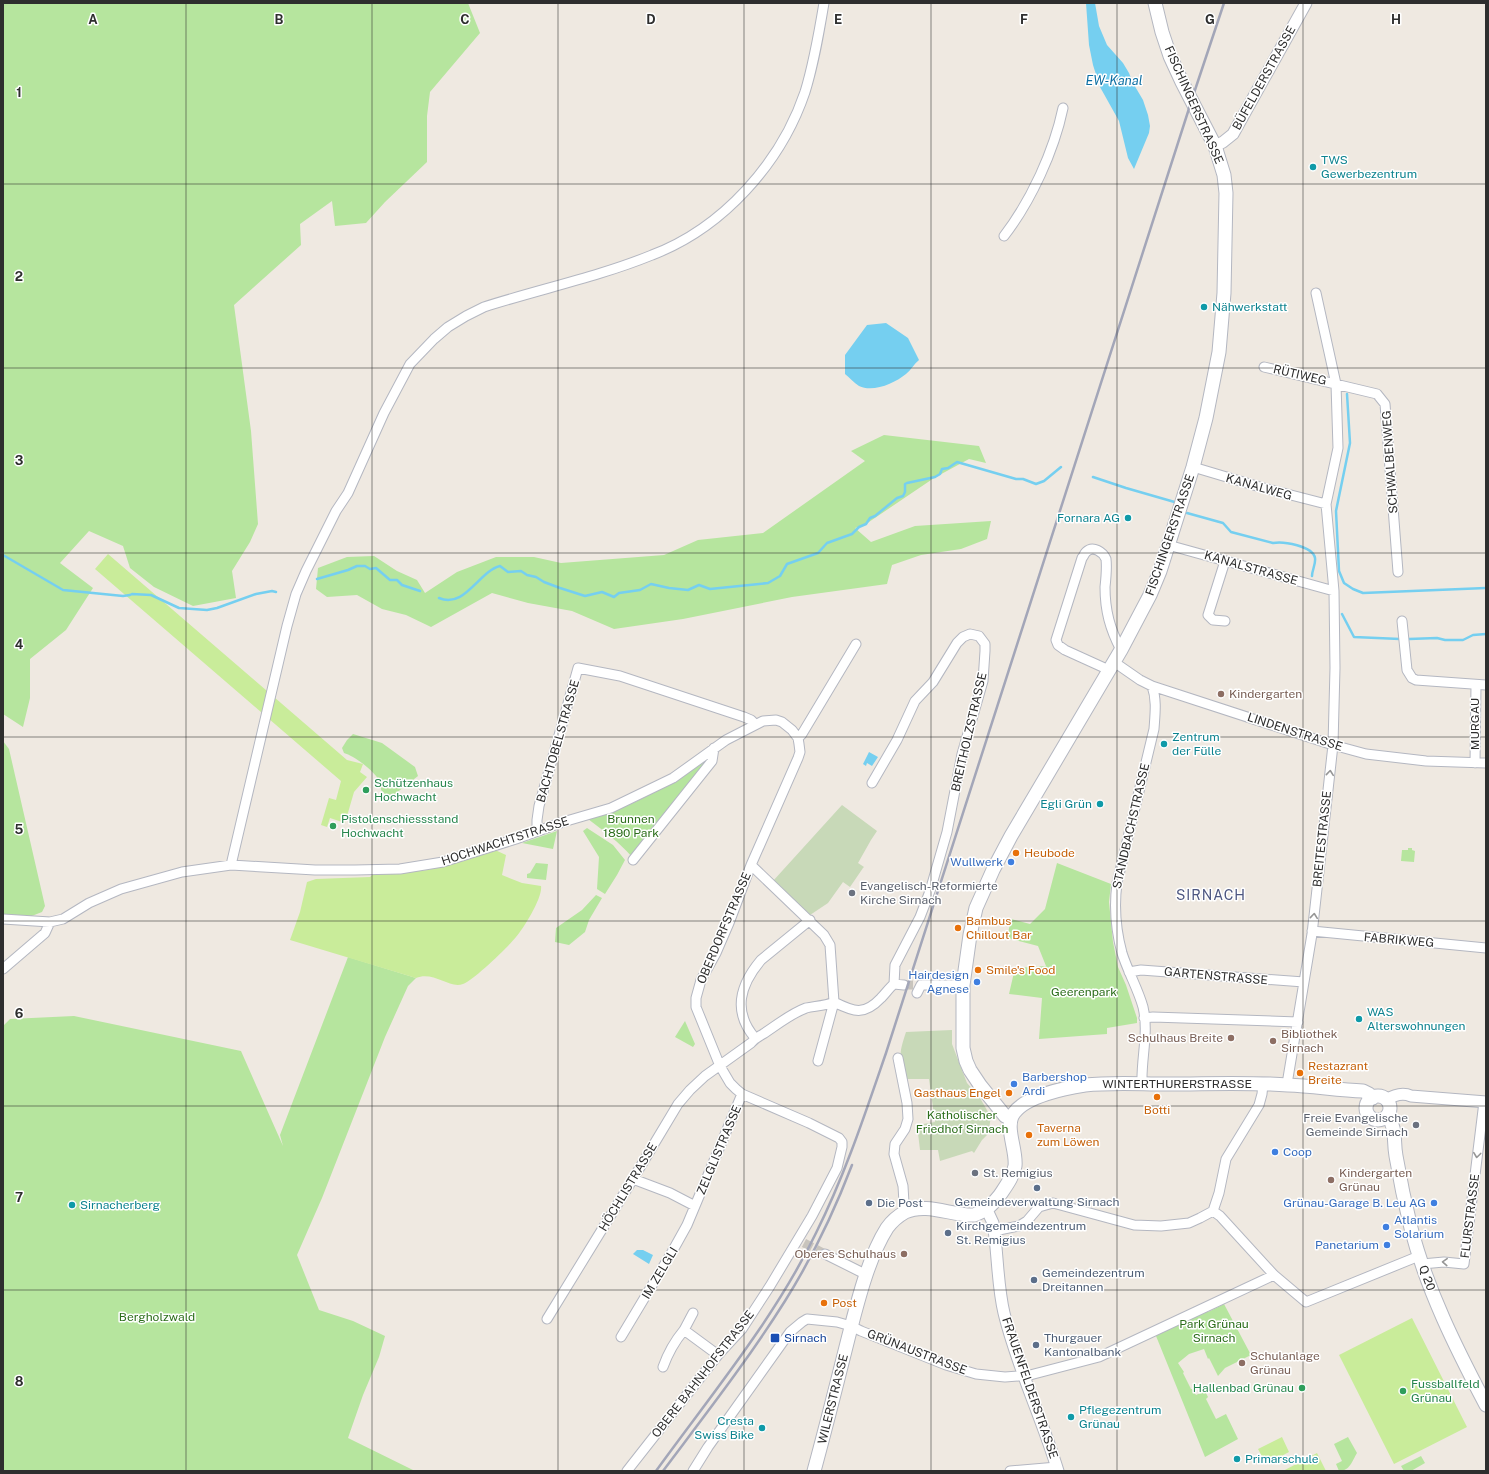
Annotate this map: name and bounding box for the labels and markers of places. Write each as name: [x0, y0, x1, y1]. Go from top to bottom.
place label: TWS Gewerbezentrum: [1321, 153, 1417, 181]
marker: TWS Gewerbezentrum: [1308, 162, 1318, 172]
place label: Nähwerkstatt: [1212, 300, 1288, 314]
marker: Nähwerkstatt: [1199, 302, 1209, 312]
place label: Fornara AG: [1057, 511, 1120, 525]
marker: Fornara AG: [1123, 513, 1133, 523]
place label: Kindergarten: [1229, 687, 1302, 701]
marker: Kindergarten: [1216, 689, 1226, 699]
place label: Zentrum der Fülle: [1172, 730, 1221, 758]
marker: Zentrum der Fülle: [1159, 739, 1169, 749]
place label: Schützenhaus Hochwacht: [374, 776, 453, 804]
marker: Schützenhaus Hochwacht: [361, 785, 371, 795]
place label: Egli Grün: [1040, 797, 1092, 811]
marker: Egli Grün: [1095, 799, 1105, 809]
place label: Pistolenschiessstand Hochwacht: [341, 812, 458, 840]
marker: Pistolenschiessstand Hochwacht: [328, 821, 338, 831]
place label: Heubode: [1024, 846, 1075, 860]
marker: Heubode: [1011, 848, 1021, 858]
place label: Wullwerk: [950, 855, 1003, 869]
marker: Wullwerk: [1006, 857, 1016, 867]
place label: Evangelisch-Reformierte Kirche Sirnach: [860, 879, 998, 907]
marker: Evangelisch-Reformierte Kirche Sirnach: [847, 888, 857, 898]
place label: Bambus Chillout Bar: [966, 914, 1032, 942]
marker: Bambus Chillout Bar: [953, 923, 963, 933]
place label: Smile's Food: [986, 963, 1055, 977]
marker: Smile's Food: [973, 965, 983, 975]
place label: Hairdesign Agnese: [908, 968, 969, 996]
marker: Hairdesign Agnese: [972, 977, 982, 987]
place label: WAS Alterswohnungen: [1367, 1005, 1466, 1033]
marker: WAS Alterswohnungen: [1354, 1014, 1364, 1024]
place label: Bibliothek Sirnach: [1281, 1027, 1338, 1055]
place label: Schulhaus Breite: [1128, 1031, 1223, 1045]
marker: Schulhaus Breite: [1226, 1033, 1236, 1043]
marker: Bibliothek Sirnach: [1268, 1036, 1278, 1046]
place label: Restazrant Breite: [1308, 1059, 1368, 1087]
marker: Restazrant Breite: [1295, 1068, 1305, 1078]
place label: Barbershop Ardi: [1022, 1070, 1087, 1098]
marker: Barbershop Ardi: [1009, 1079, 1019, 1089]
place label: Gasthaus Engel: [914, 1086, 1001, 1100]
marker: Gasthaus Engel: [1004, 1088, 1014, 1098]
marker: Botti: [1152, 1092, 1162, 1102]
place label: Botti: [1144, 1103, 1170, 1117]
place label: Freie Evangelische Gemeinde Sirnach: [1303, 1111, 1408, 1139]
marker: Freie Evangelische Gemeinde Sirnach: [1411, 1120, 1421, 1130]
place label: Taverna zum Löwen: [1037, 1121, 1100, 1149]
marker: Taverna zum Löwen: [1024, 1130, 1034, 1140]
place label: Coop: [1283, 1145, 1312, 1159]
marker: Coop: [1270, 1147, 1280, 1157]
place label: St. Remigius: [983, 1166, 1053, 1180]
place label: Kindergarten Grünau: [1339, 1166, 1412, 1194]
marker: St. Remigius: [970, 1168, 980, 1178]
marker: Kindergarten Grünau: [1326, 1175, 1336, 1185]
marker: Gemeindeverwaltung Sirnach: [1032, 1183, 1042, 1193]
place label: Gemeindeverwaltung Sirnach: [955, 1195, 1119, 1209]
place label: Die Post: [877, 1196, 923, 1210]
place label: Grünau-Garage B. Leu AG: [1283, 1196, 1426, 1210]
place label: Sirnacherberg: [80, 1198, 160, 1212]
marker: Die Post: [864, 1198, 874, 1208]
marker: Grünau-Garage B. Leu AG: [1429, 1198, 1439, 1208]
marker: Sirnacherberg: [67, 1200, 77, 1210]
place label: Atlantis Solarium: [1394, 1213, 1444, 1241]
place label: Kirchgemeindezentrum St. Remigius: [956, 1219, 1086, 1247]
marker: Atlantis Solarium: [1381, 1222, 1391, 1232]
marker: Kirchgemeindezentrum St. Remigius: [943, 1228, 953, 1238]
place label: Panetarium: [1315, 1238, 1379, 1252]
marker: Panetarium: [1382, 1240, 1392, 1250]
place label: Oberes Schulhaus: [794, 1247, 896, 1261]
marker: Oberes Schulhaus: [899, 1249, 909, 1259]
place label: Gemeindezentrum Dreitannen: [1042, 1266, 1145, 1294]
marker: Gemeindezentrum Dreitannen: [1029, 1275, 1039, 1285]
place label: Post: [832, 1296, 857, 1310]
marker: Post: [819, 1298, 829, 1308]
place label: Sirnach: [784, 1331, 827, 1345]
place label: Thurgauer Kantonalbank: [1044, 1331, 1121, 1359]
marker: Sirnach: [769, 1332, 781, 1344]
marker: Thurgauer Kantonalbank: [1031, 1340, 1041, 1350]
place label: Schulanlage Grünau: [1250, 1349, 1320, 1377]
marker: Schulanlage Grünau: [1237, 1358, 1247, 1368]
place label: Fussballfeld Grünau: [1411, 1377, 1480, 1405]
place label: Hallenbad Grünau: [1193, 1381, 1294, 1395]
marker: Hallenbad Grünau: [1297, 1383, 1307, 1393]
marker: Fussballfeld Grünau: [1398, 1386, 1408, 1396]
place label: Pflegezentrum Grünau: [1079, 1403, 1161, 1431]
marker: Pflegezentrum Grünau: [1066, 1412, 1076, 1422]
place label: Cresta Swiss Bike: [694, 1414, 754, 1442]
marker: Cresta Swiss Bike: [757, 1423, 767, 1433]
place label: Primarschule: [1245, 1452, 1319, 1466]
marker: Primarschule: [1232, 1454, 1242, 1464]

